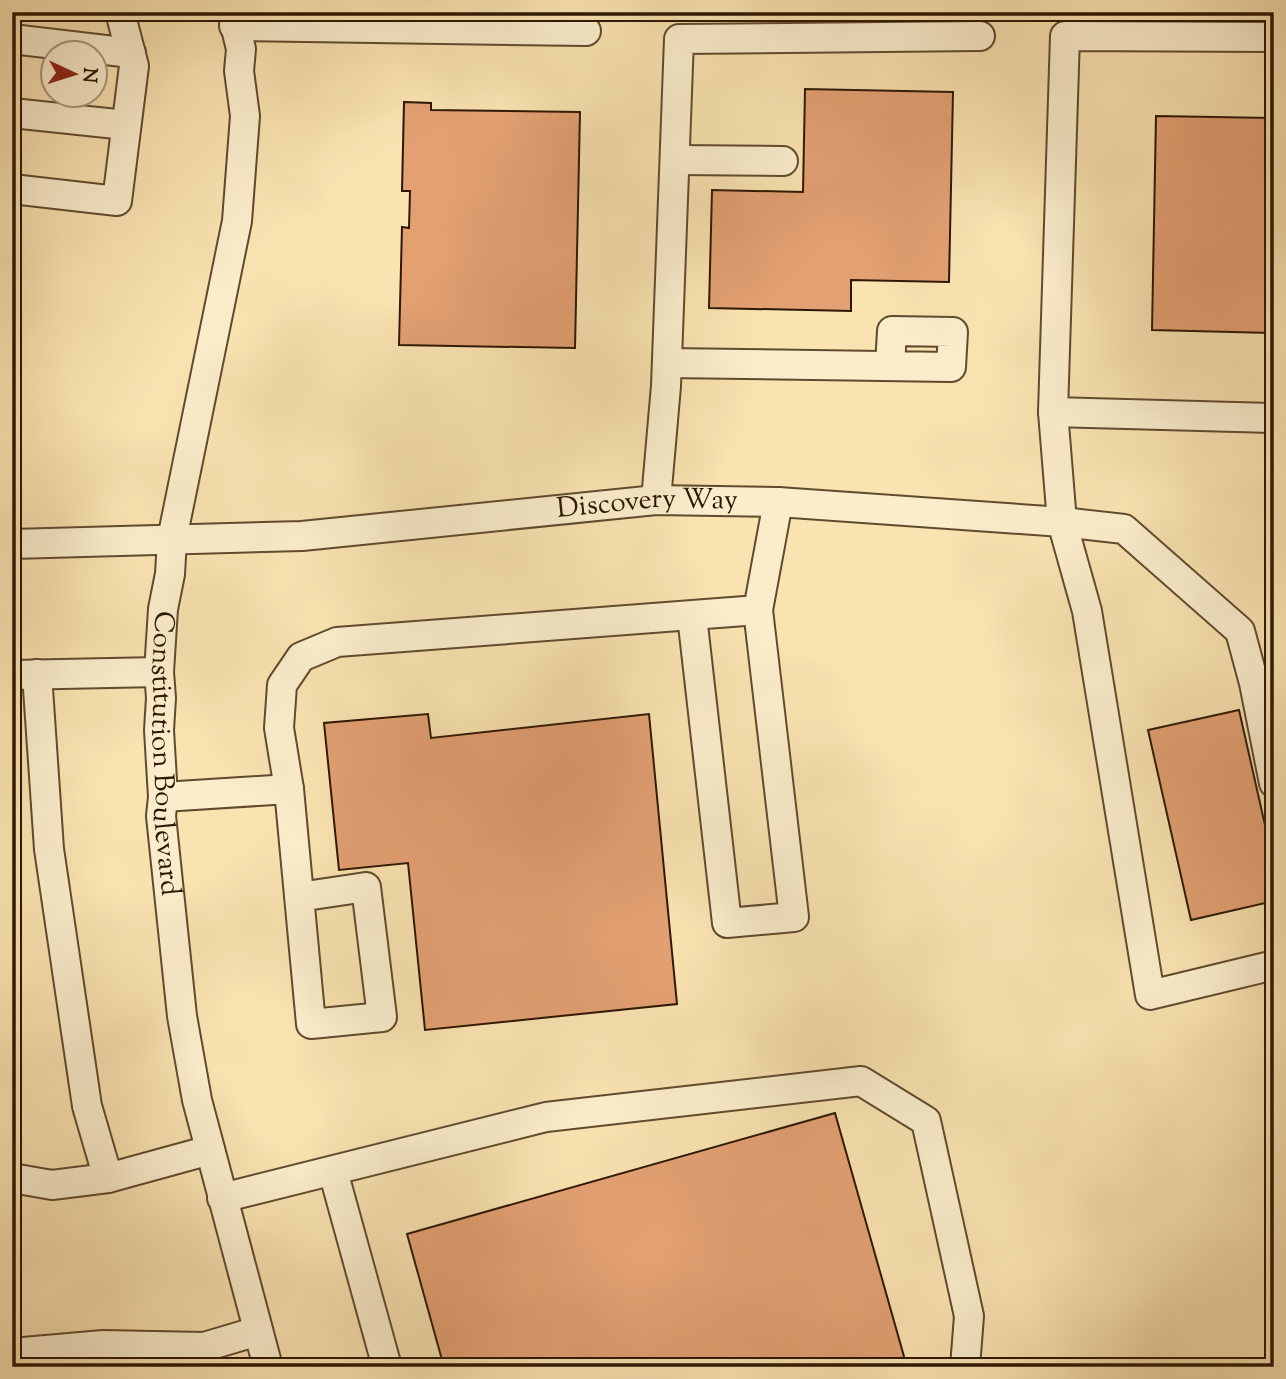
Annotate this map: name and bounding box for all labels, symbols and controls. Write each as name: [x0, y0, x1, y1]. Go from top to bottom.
north arrow: [38, 38, 108, 108]
text: N: [74, 67, 102, 84]
street label: Discovery Way: [555, 480, 738, 530]
street label: Constitution Boulevard: [139, 610, 189, 898]

